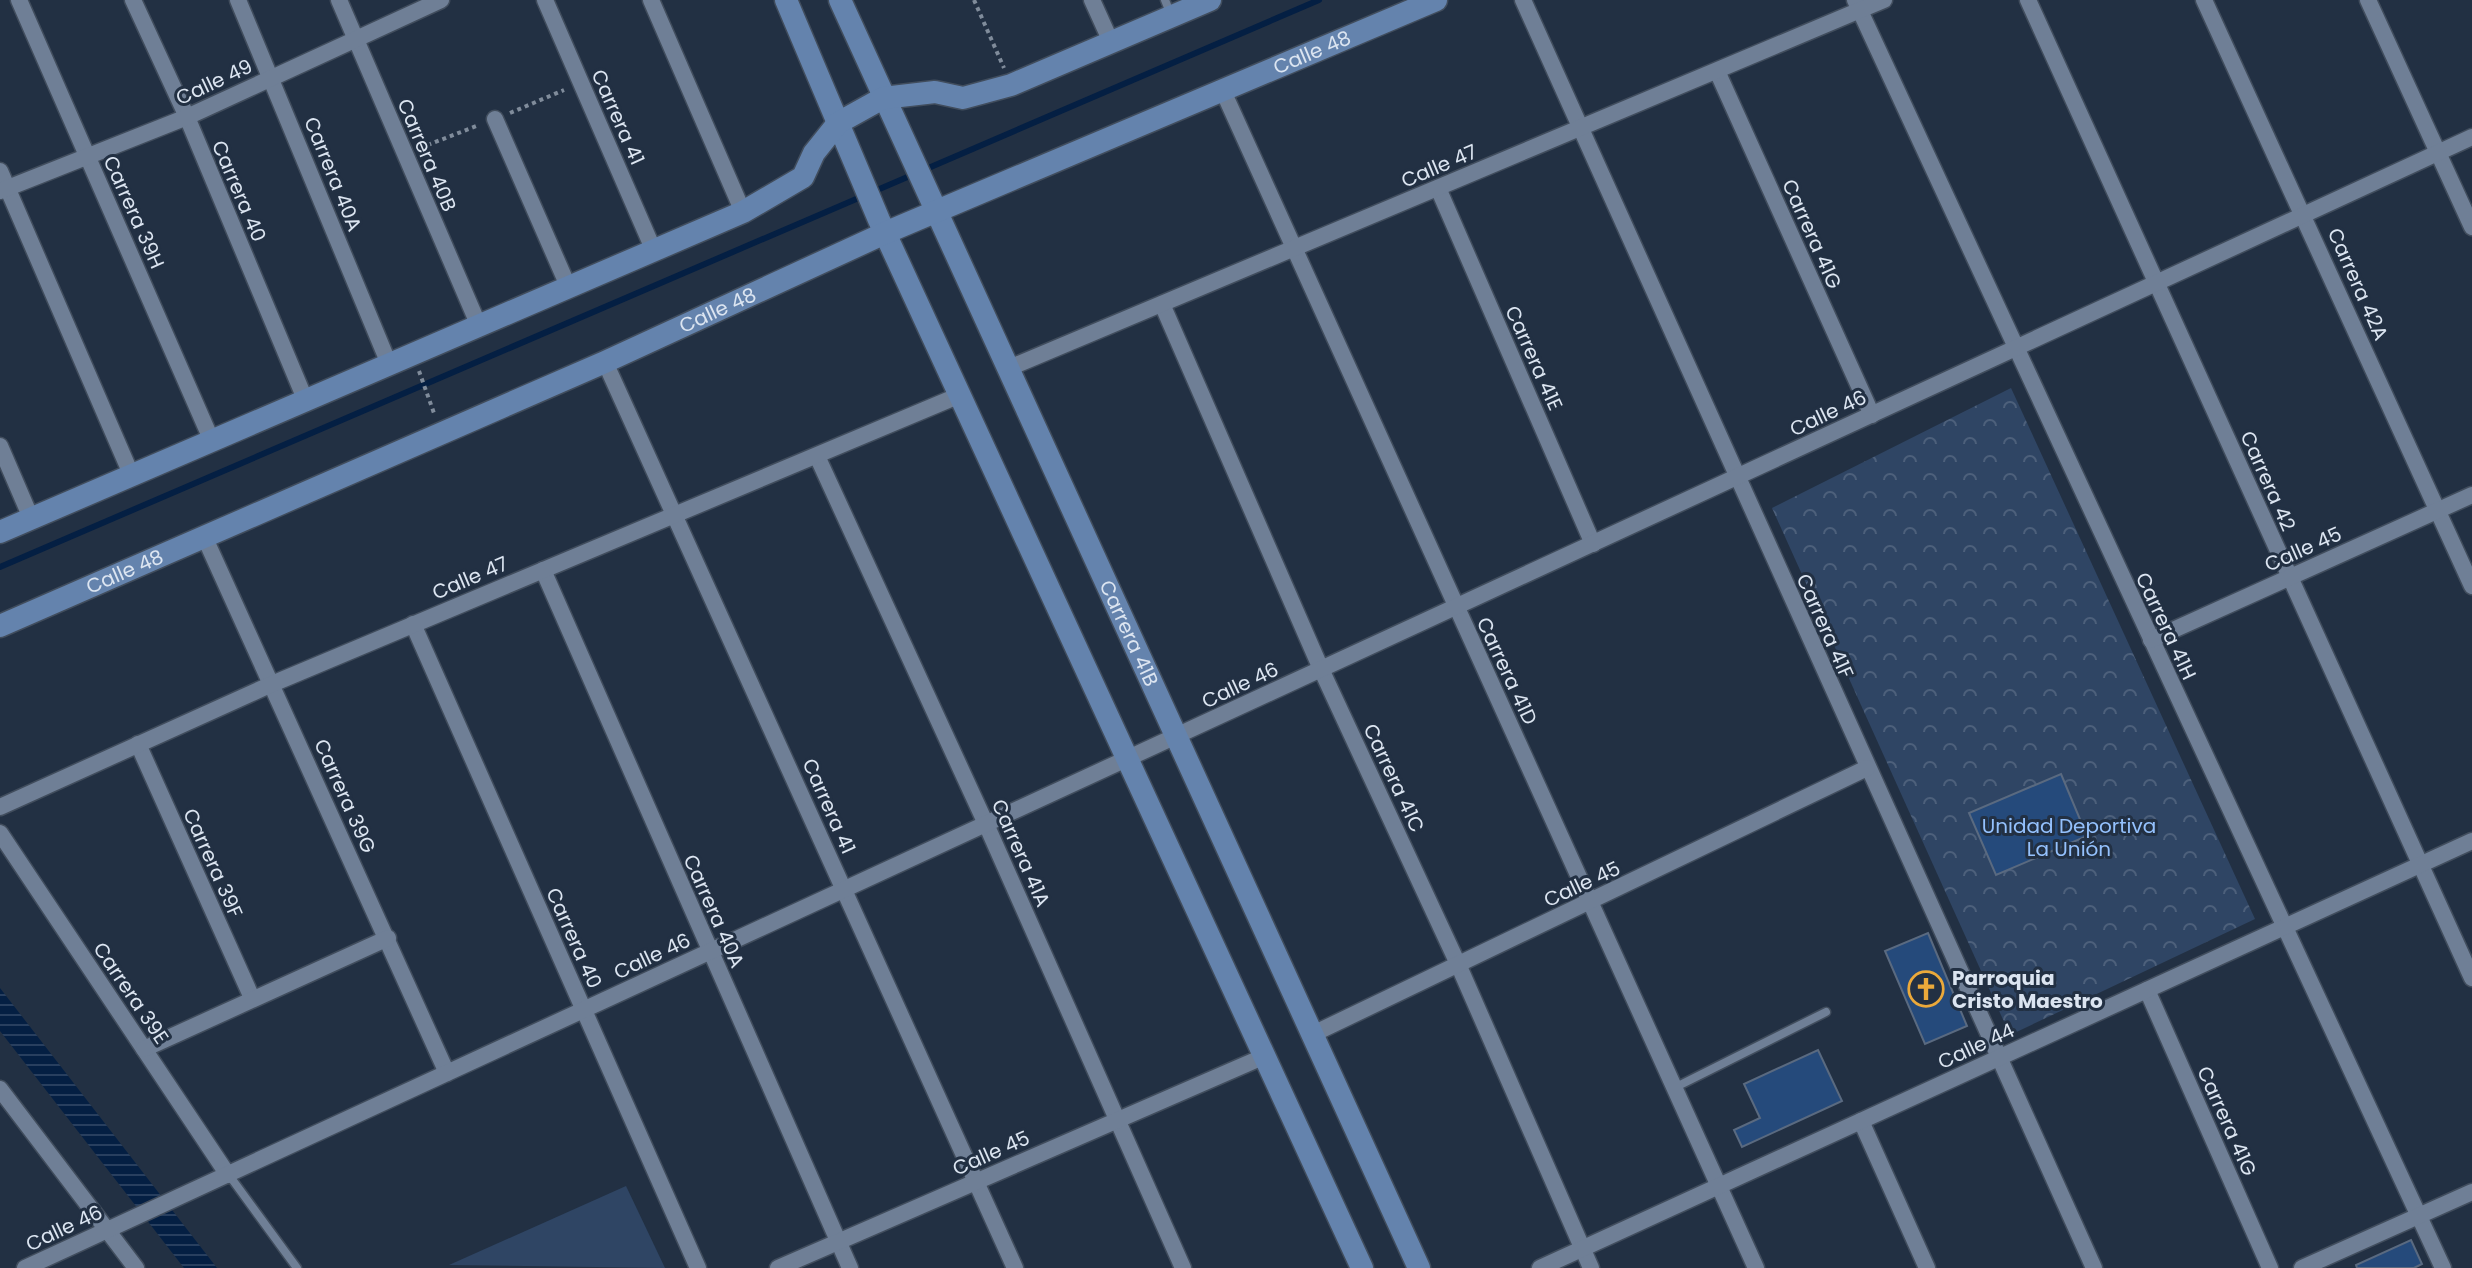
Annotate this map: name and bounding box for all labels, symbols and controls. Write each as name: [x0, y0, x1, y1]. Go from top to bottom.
street label: Calle 48: [1269, 24, 1355, 81]
street label: Calle 49: [171, 52, 257, 112]
street label: Carrera 41: [585, 65, 651, 169]
street label: Carrera 40B: [391, 94, 463, 216]
street label: Carrera 40A: [297, 113, 369, 235]
street label: Carrera 40: [205, 136, 273, 246]
street label: Calle 47: [1397, 137, 1481, 195]
street label: Carrera 39H: [97, 151, 171, 273]
street label: Carrera 41G: [1775, 175, 1849, 293]
street label: Carrera 42A: [2321, 223, 2395, 345]
street label: Calle 48: [675, 280, 761, 340]
street label: Carrera 41E: [1498, 301, 1570, 415]
street label: Calle 46: [1785, 383, 1871, 443]
street label: Carrera 42: [2234, 427, 2302, 535]
street label: Calle 45: [2260, 520, 2346, 578]
street label: Calle 48: [82, 542, 168, 601]
street label: Calle 47: [428, 549, 512, 607]
street label: Carrera 41H: [2129, 568, 2203, 684]
street label: Carrera 41F: [1789, 569, 1861, 683]
street label: Carrera 41B: [1093, 575, 1165, 691]
street label: Carrera 41D: [1470, 613, 1544, 729]
street label: Calle 46: [1197, 655, 1283, 715]
street label: Carrera 41C: [1357, 719, 1431, 837]
street label: Carrera 39G: [307, 734, 383, 858]
street label: Carrera 41: [796, 754, 862, 858]
street label: Carrera 41A: [985, 795, 1057, 911]
street label: Carrera 39F: [176, 804, 250, 922]
park label: Unidad Deportiva La Unión: [1982, 812, 2156, 863]
street label: Carrera 40A: [677, 850, 751, 972]
street label: Calle 45: [1539, 854, 1625, 914]
street label: Carrera 40: [539, 883, 609, 993]
street label: Calle 46: [609, 926, 695, 986]
street label: Carrera 39E: [87, 937, 175, 1049]
place label: Parroquia Cristo Maestro: [1952, 964, 2103, 1015]
church icon: Parroquia Cristo Maestro: [1907, 970, 1945, 1008]
street label: Calle 44: [1933, 1016, 2019, 1076]
street label: Carrera 41G: [2190, 1062, 2264, 1180]
street label: Calle 45: [948, 1124, 1034, 1182]
street label: Calle 46: [21, 1198, 107, 1258]

